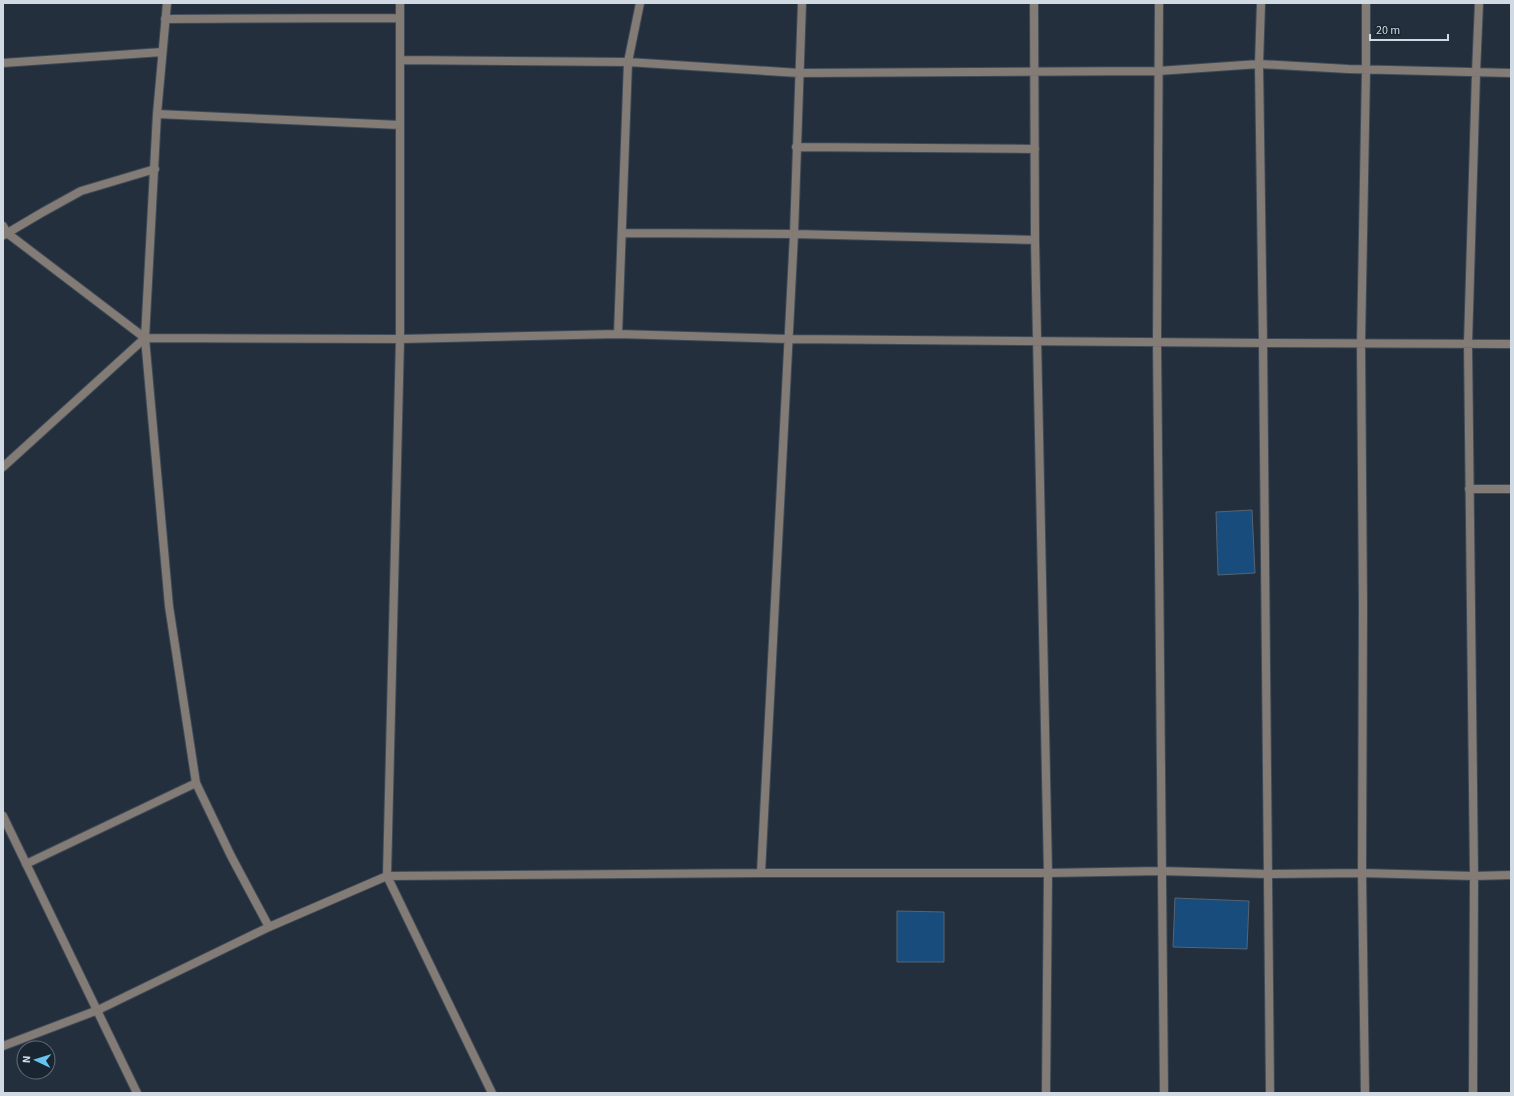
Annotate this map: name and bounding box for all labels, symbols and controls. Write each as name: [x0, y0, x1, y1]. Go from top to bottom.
scale bar: [1370, 16, 1448, 42]
text: 20 m: [1376, 22, 1400, 39]
north arrow: [16, 1040, 56, 1080]
text: N: [19, 1055, 34, 1064]

